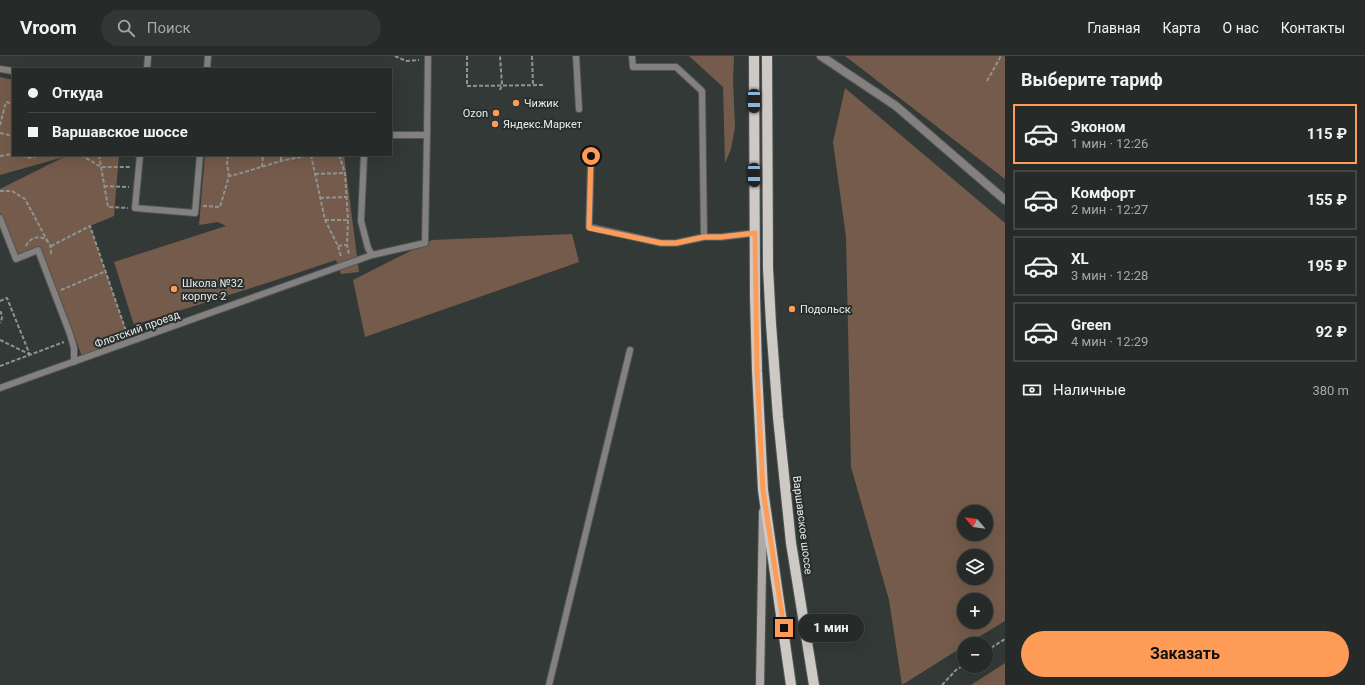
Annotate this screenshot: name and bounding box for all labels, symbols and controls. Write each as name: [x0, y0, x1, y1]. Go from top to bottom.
search box: [101, 10, 381, 46]
text: Vroom: [20, 16, 77, 39]
icon: search: [115, 17, 137, 39]
text: Поиск: [147, 19, 191, 37]
text: Главная: [1087, 20, 1140, 36]
text: Карта: [1162, 20, 1201, 36]
text: О нас: [1223, 20, 1259, 36]
text: Контакты: [1281, 20, 1345, 36]
text: Выберите тариф: [1021, 69, 1163, 90]
text: Откуда: [52, 84, 103, 102]
car: [748, 89, 760, 113]
place label: Чижик: [524, 97, 559, 110]
marker: Чижик: [511, 98, 521, 108]
place label: Ozon: [463, 107, 488, 120]
marker: Ozon: [491, 108, 501, 118]
icon: car: [1023, 116, 1059, 152]
place label: Яндекс.Маркет: [503, 118, 583, 131]
text: Эконом: [1071, 118, 1126, 136]
marker: Яндекс.Маркет: [490, 119, 500, 129]
text: Варшавское шоссе: [52, 123, 188, 141]
text: 115 ₽: [1307, 125, 1347, 143]
text: 1 мин · 12:26: [1071, 136, 1148, 151]
route start: [582, 147, 600, 165]
car: [748, 163, 760, 187]
icon: car: [1023, 182, 1059, 218]
text: Комфорт: [1071, 184, 1135, 202]
text: 155 ₽: [1307, 191, 1347, 209]
text: 2 мин · 12:27: [1071, 202, 1148, 217]
icon: car: [1023, 248, 1059, 284]
text: XL: [1071, 250, 1089, 268]
text: 195 ₽: [1307, 257, 1347, 275]
text: 3 мин · 12:28: [1071, 268, 1148, 283]
place label: Школа №32 корпус 2: [182, 277, 243, 303]
marker: Школа №32 корпус 2: [169, 284, 179, 294]
place label: Подольск: [800, 303, 851, 316]
marker: Подольск: [787, 304, 797, 314]
street label: Флотский проезд: [93, 308, 182, 351]
icon: car: [1023, 314, 1059, 350]
text: Green: [1071, 316, 1111, 334]
text: 92 ₽: [1315, 323, 1347, 341]
text: 4 мин · 12:29: [1071, 334, 1148, 349]
icon: cash: [1021, 379, 1043, 401]
text: Наличные: [1053, 381, 1126, 399]
text: 380 m: [1312, 383, 1349, 398]
street label: Варшавское шоссе: [790, 475, 815, 575]
north arrow: [957, 505, 993, 541]
map controls: [957, 505, 993, 673]
button: layers: [957, 549, 993, 585]
button: +: [957, 593, 993, 629]
callout: 1 мин: [798, 614, 864, 642]
route end: [775, 619, 793, 637]
text: 1 мин: [813, 620, 849, 635]
button: Заказать: [1021, 631, 1349, 677]
button: −: [957, 637, 993, 673]

